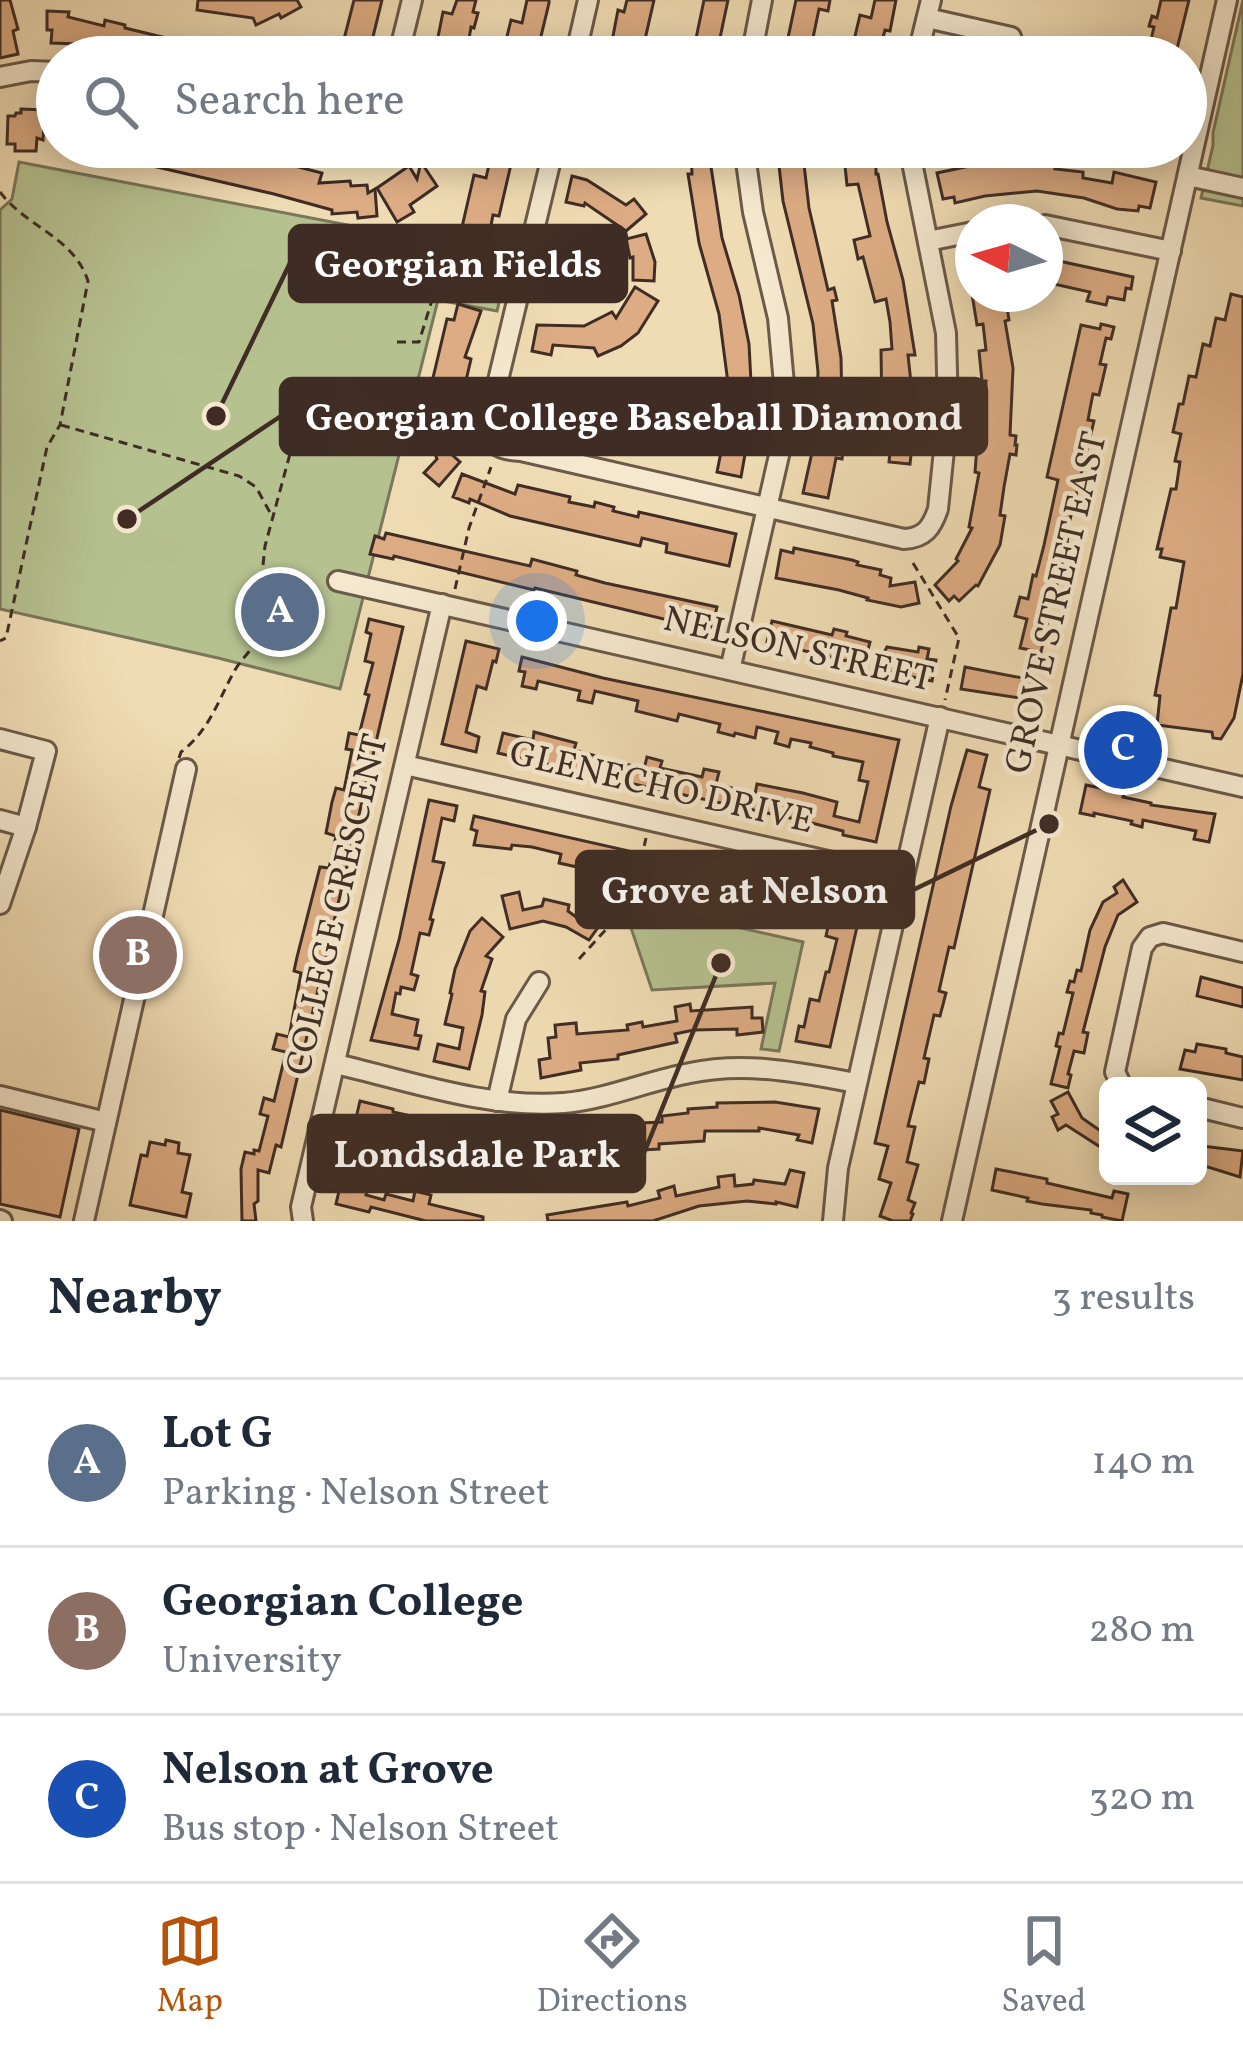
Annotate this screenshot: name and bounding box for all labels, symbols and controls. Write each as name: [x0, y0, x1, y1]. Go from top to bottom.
search box: [36, 36, 1207, 168]
icon: search: [78, 69, 144, 135]
text: Search here: [174, 71, 405, 134]
north arrow: [955, 204, 1063, 312]
callout: Georgian Fields: [290, 226, 626, 301]
text: Georgian Fields: [314, 240, 602, 294]
callout: Georgian College Baseball Diamond: [281, 379, 986, 454]
text: Georgian College Baseball Diamond: [305, 393, 963, 447]
street label: GROVE STREET EAST: [994, 427, 1122, 779]
pin: A: [241, 567, 319, 657]
your location: [507, 591, 567, 651]
street label: NELSON STREET: [658, 596, 938, 706]
pin: C: [1084, 705, 1162, 795]
street label: COLLEGE CRESCENT: [275, 729, 403, 1081]
street label: GLENECHO DRIVE: [504, 730, 818, 848]
callout: Grove at Nelson: [577, 852, 913, 927]
text: Grove at Nelson: [601, 866, 889, 920]
pin: B: [99, 910, 177, 1000]
map controls: [1099, 1077, 1207, 1185]
button: layers: [1099, 1077, 1207, 1185]
callout: Londsdale Park: [309, 1116, 644, 1191]
text: Londsdale Park: [334, 1130, 620, 1184]
text: Nearby: [48, 1264, 222, 1335]
text: 3 results: [1052, 1272, 1195, 1326]
text: Lot G: [162, 1404, 273, 1467]
text: A: [73, 1436, 101, 1490]
text: 140 m: [1092, 1436, 1195, 1490]
text: Parking · Nelson Street: [162, 1467, 550, 1521]
text: Georgian College: [162, 1572, 524, 1635]
text: B: [74, 1604, 100, 1658]
text: 280 m: [1088, 1604, 1195, 1658]
text: University: [162, 1635, 342, 1689]
text: Nelson at Grove: [162, 1740, 494, 1803]
text: C: [74, 1772, 100, 1826]
text: 320 m: [1089, 1772, 1195, 1826]
text: Bus stop · Nelson Street: [162, 1803, 559, 1857]
tab: Map: [157, 1908, 223, 2026]
tab: Directions: [536, 1908, 688, 2026]
tab: Saved: [1001, 1908, 1086, 2026]

